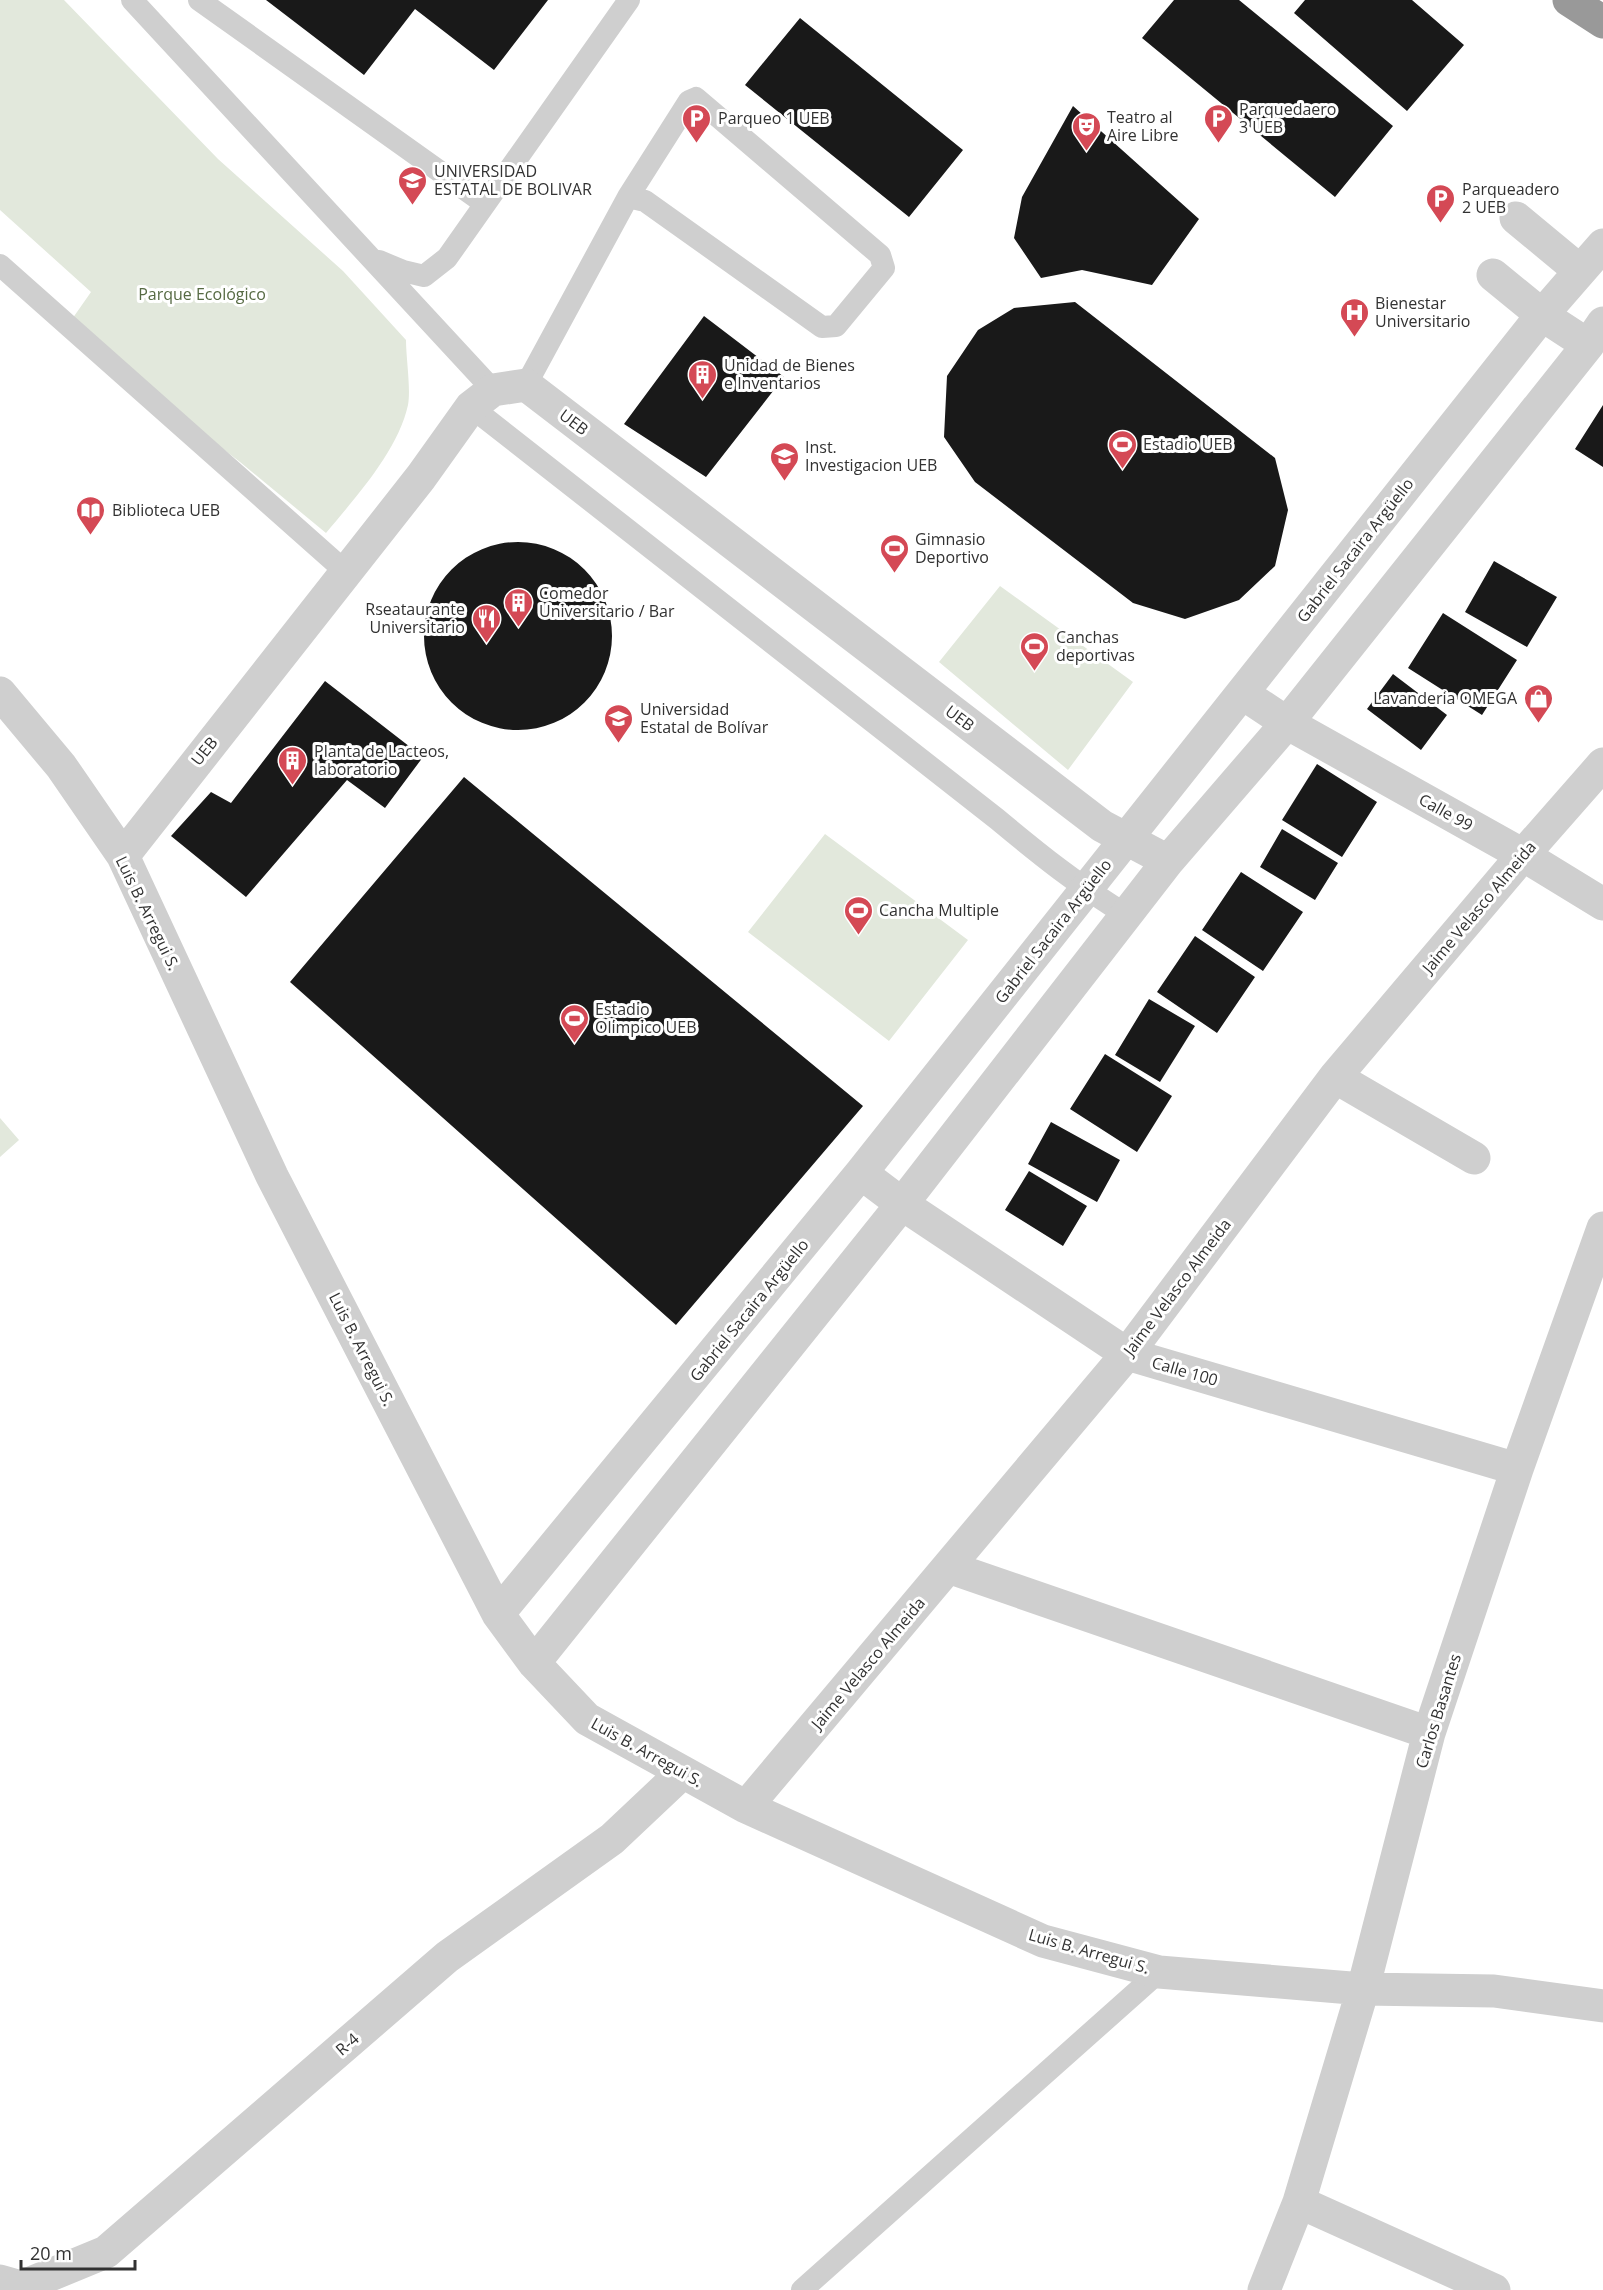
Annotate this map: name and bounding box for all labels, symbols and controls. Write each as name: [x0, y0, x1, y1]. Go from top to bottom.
place label: Parquedaero 3 UEB: [1239, 98, 1336, 138]
parking icon: Parqueo 1 UEB: [681, 102, 713, 144]
parking icon: Parquedaero 3 UEB: [1202, 102, 1234, 144]
place label: Teatro al Aire Libre: [1107, 106, 1179, 146]
place label: Parqueo 1 UEB: [718, 107, 830, 129]
theatre icon: Teatro al Aire Libre: [1070, 110, 1102, 152]
place label: UNIVERSIDAD ESTATAL DE BOLIVAR: [434, 160, 592, 200]
school or university icon: UNIVERSIDAD ESTATAL DE BOLIVAR: [397, 164, 429, 206]
place label: Parqueadero 2 UEB: [1462, 178, 1559, 218]
parking icon: Parqueadero 2 UEB: [1425, 182, 1457, 224]
park label: Parque Ecológico: [138, 283, 266, 305]
place label: Bienestar Universitario: [1375, 292, 1471, 332]
hospital icon: Bienestar Universitario: [1338, 296, 1370, 338]
place label: Unidad de Bienes e Inventarios: [724, 354, 855, 394]
building icon: Unidad de Bienes e Inventarios: [687, 358, 719, 400]
street label: UEB: [555, 404, 593, 440]
sports icon: Estadio UEB: [1106, 428, 1138, 470]
place label: Estadio UEB: [1143, 433, 1233, 455]
place label: Inst. Investigacion UEB: [805, 436, 937, 476]
school or university icon: Inst. Investigacion UEB: [768, 440, 800, 482]
street label: Gabriel Sacaira Argüello: [1292, 473, 1418, 627]
library icon: Biblioteca UEB: [75, 494, 107, 536]
place label: Biblioteca UEB: [112, 499, 220, 521]
place label: Gimnasio Deportivo: [915, 528, 989, 568]
sports icon: Gimnasio Deportivo: [878, 532, 910, 574]
place label: Comedor Universitario / Bar: [539, 582, 675, 622]
building icon: Comedor Universitario / Bar: [502, 586, 534, 628]
place label: Rseataurante Universitario: [365, 598, 465, 638]
restaurant icon: Rseataurante Universitario: [470, 602, 502, 644]
place label: Canchas deportivas: [1056, 626, 1135, 666]
sports icon: Canchas deportivas: [1019, 630, 1051, 672]
shop icon: Lavanderia OMEGA: [1522, 682, 1554, 724]
place label: Lavanderia OMEGA: [1373, 687, 1518, 709]
place label: Universidad Estatal de Bolívar: [640, 698, 769, 738]
street label: UEB: [941, 700, 979, 736]
school or university icon: Universidad Estatal de Bolívar: [603, 702, 635, 744]
street label: UEB: [186, 732, 222, 770]
place label: Planta de Lacteos, laboratorio: [314, 740, 449, 780]
building icon: Planta de Lacteos, laboratorio: [277, 744, 309, 786]
street label: Calle 99: [1415, 788, 1477, 836]
street label: Jaime Velasco Almeida: [1416, 836, 1541, 979]
street label: Luis B. Arregui S.: [111, 852, 185, 974]
street label: Gabriel Sacaira Argüello: [990, 854, 1116, 1008]
sports icon: Cancha Multiple: [842, 894, 874, 936]
place label: Cancha Multiple: [879, 899, 999, 921]
place label: Estadio Olimpico UEB: [595, 998, 697, 1038]
sports icon: Estadio Olimpico UEB: [558, 1002, 590, 1044]
street label: Jaime Velasco Almeida: [1117, 1214, 1236, 1362]
street label: Gabriel Sacaira Argüello: [685, 1234, 813, 1386]
street label: Luis B. Arregui S.: [324, 1289, 400, 1409]
street label: Calle 100: [1149, 1351, 1221, 1391]
street label: Jaime Velasco Almeida: [805, 1592, 930, 1735]
street label: Carlos Basantes: [1410, 1651, 1466, 1771]
street label: Luis B. Arregui S.: [587, 1712, 707, 1792]
street label: Luis B. Arregui S.: [1026, 1923, 1152, 1979]
street label: R-4: [331, 2028, 363, 2060]
scale bar: [21, 2233, 135, 2271]
text: 20 m: [30, 2241, 72, 2265]

